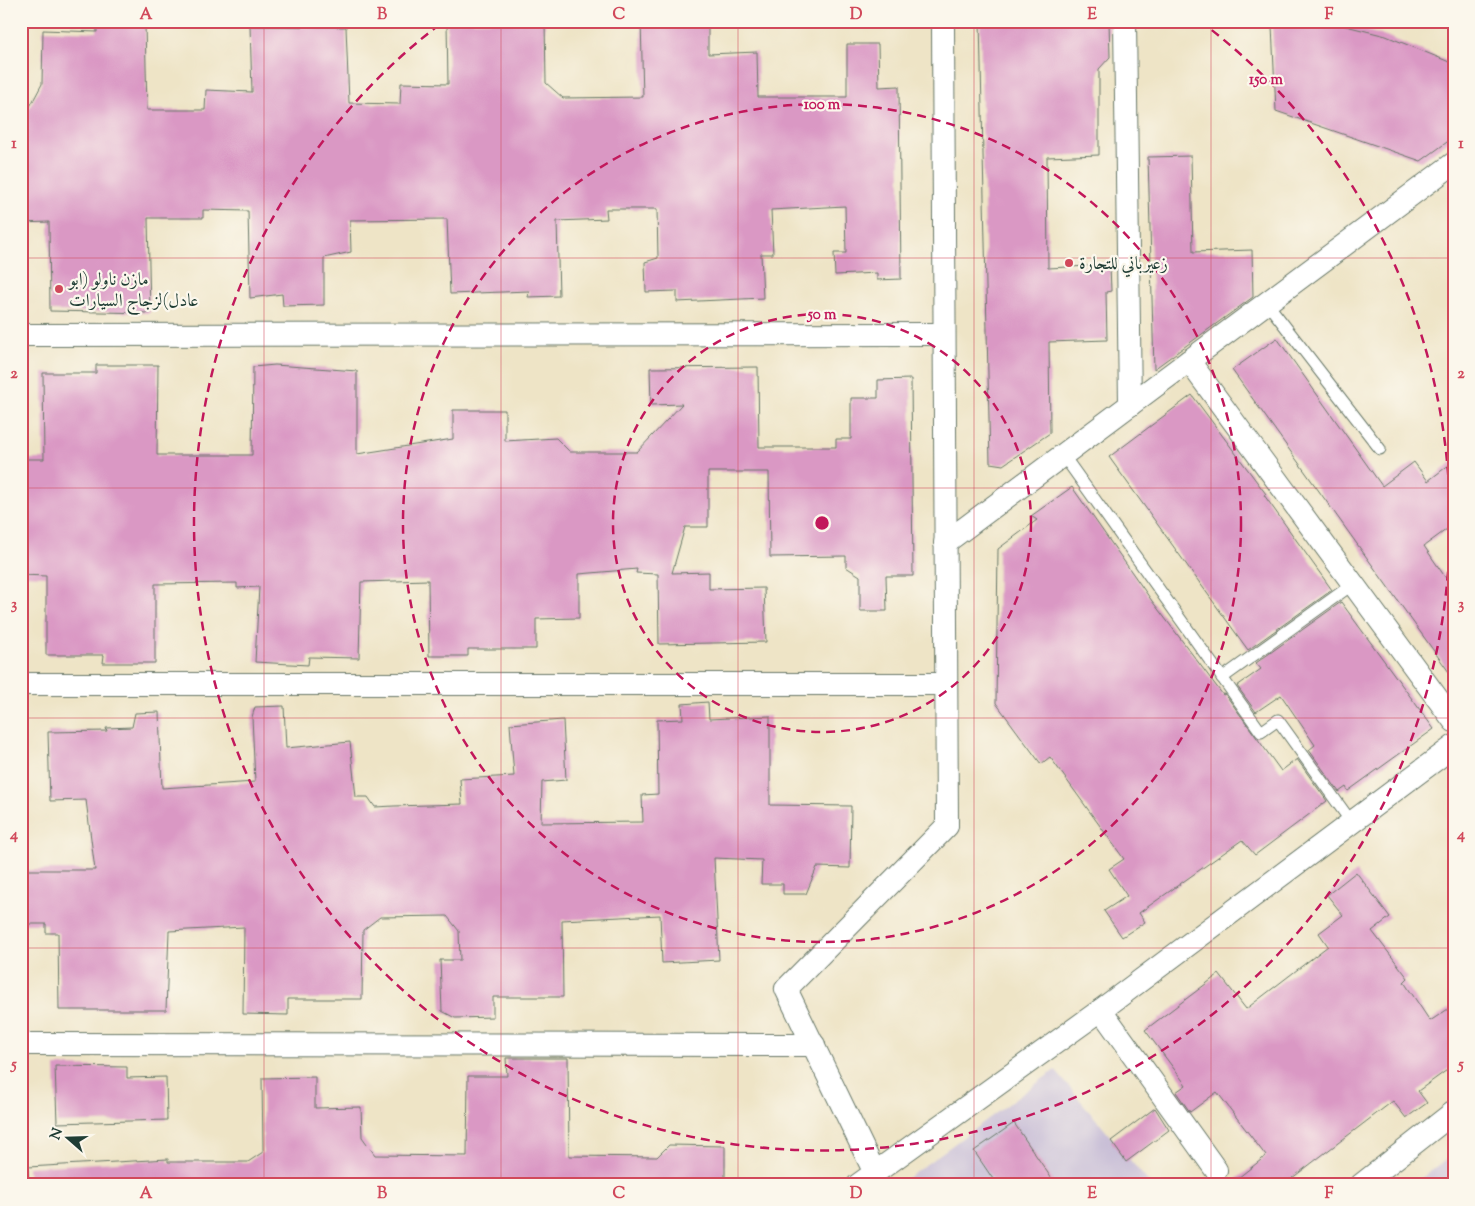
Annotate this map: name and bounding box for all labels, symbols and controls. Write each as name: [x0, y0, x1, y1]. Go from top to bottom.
text: A: [140, 4, 153, 27]
text: B: [377, 4, 387, 27]
text: C: [613, 4, 626, 27]
text: D: [850, 4, 863, 27]
text: E: [1087, 4, 1097, 27]
text: F: [1325, 4, 1334, 27]
text: 150 m: [1249, 70, 1283, 91]
text: 100 m: [804, 95, 841, 116]
text: 1: [11, 133, 17, 156]
text: 1: [1458, 133, 1464, 156]
place label: زعيرباني للتجارة: [1079, 252, 1168, 278]
marker: زعيرباني للتجارة: [1063, 257, 1075, 269]
place label: مازن ناولو (ابو عادل)لزجاج السيارات: [67, 268, 198, 316]
marker: مازن ناولو (ابو عادل)لزجاج السيارات: [53, 283, 65, 295]
text: 50 m: [807, 305, 837, 326]
text: 2: [10, 363, 18, 386]
text: 2: [1457, 363, 1465, 386]
centre of rings: [813, 514, 831, 532]
text: 3: [11, 594, 18, 617]
text: 3: [1458, 594, 1465, 617]
text: 4: [9, 824, 18, 847]
text: 4: [1456, 824, 1465, 847]
text: 5: [9, 1054, 17, 1077]
text: 5: [1456, 1054, 1464, 1077]
north arrow: [42, 1114, 92, 1164]
text: N: [46, 1126, 69, 1143]
text: A: [140, 1183, 153, 1206]
text: B: [377, 1183, 387, 1206]
text: C: [613, 1183, 626, 1206]
text: D: [850, 1183, 863, 1206]
text: E: [1087, 1183, 1097, 1206]
text: F: [1325, 1183, 1334, 1206]

